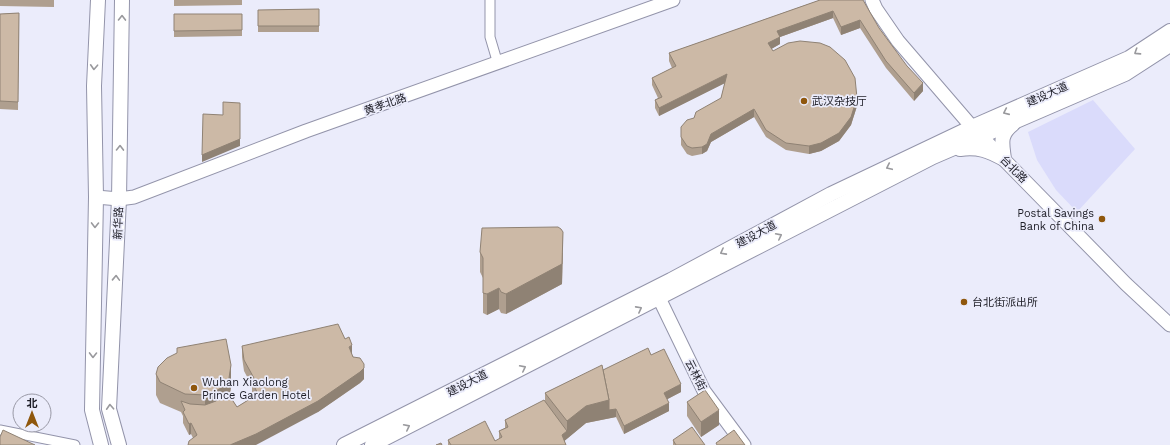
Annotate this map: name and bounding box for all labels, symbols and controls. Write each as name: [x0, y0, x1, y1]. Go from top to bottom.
one-way arrow: [118, 15, 126, 21]
one-way arrow: [1134, 47, 1141, 55]
one-way arrow: [90, 64, 99, 70]
street label: 建设大道: [1024, 80, 1070, 109]
street label: 黄孝北路: [362, 91, 408, 118]
place label: 武汉杂技厅: [812, 95, 867, 108]
marker: 武汉杂技厅: [799, 96, 809, 106]
one-way arrow: [1003, 107, 1011, 115]
one-way arrow: [115, 145, 124, 151]
street label: 台北路: [997, 153, 1030, 186]
one-way arrow: [885, 162, 893, 170]
street label: 新华路: [111, 206, 126, 240]
place label: Postal Savings Bank of China: [1017, 207, 1094, 233]
marker: Postal Savings Bank of China: [1097, 214, 1107, 224]
street label: 建设大道: [734, 218, 779, 251]
one-way arrow: [91, 222, 99, 228]
one-way arrow: [775, 234, 782, 241]
one-way arrow: [720, 247, 727, 254]
one-way arrow: [111, 275, 120, 281]
place label: 台北街派出所: [972, 296, 1038, 309]
marker: 台北街派出所: [959, 297, 969, 307]
one-way arrow: [634, 306, 642, 314]
one-way arrow: [89, 352, 97, 358]
street label: 云林街: [682, 358, 709, 393]
one-way arrow: [519, 365, 526, 373]
street label: 建设大道: [445, 368, 490, 399]
place label: Wuhan Xiaolong Prince Garden Hotel: [202, 376, 311, 402]
marker: Wuhan Xiaolong Prince Garden Hotel: [189, 383, 199, 393]
north arrow: [12, 393, 52, 433]
text: 北: [27, 397, 38, 410]
one-way arrow: [106, 404, 114, 410]
one-way arrow: [403, 424, 410, 432]

